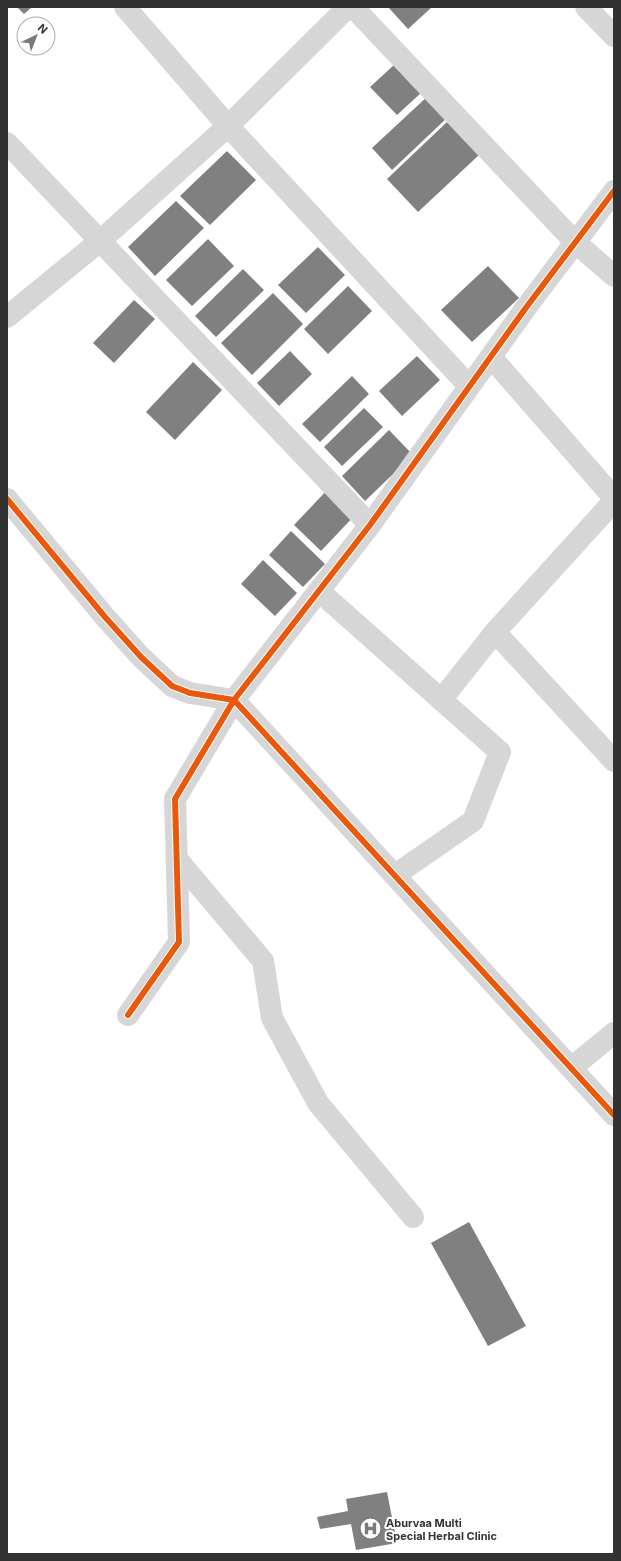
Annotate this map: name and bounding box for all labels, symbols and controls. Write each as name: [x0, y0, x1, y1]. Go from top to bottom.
north arrow: [16, 16, 56, 56]
text: N: [35, 21, 51, 37]
hospital icon: Aburvaa Multi Special Herbal Clinic: [358, 1516, 384, 1542]
place label: Aburvaa Multi Special Herbal Clinic: [386, 1516, 497, 1543]

